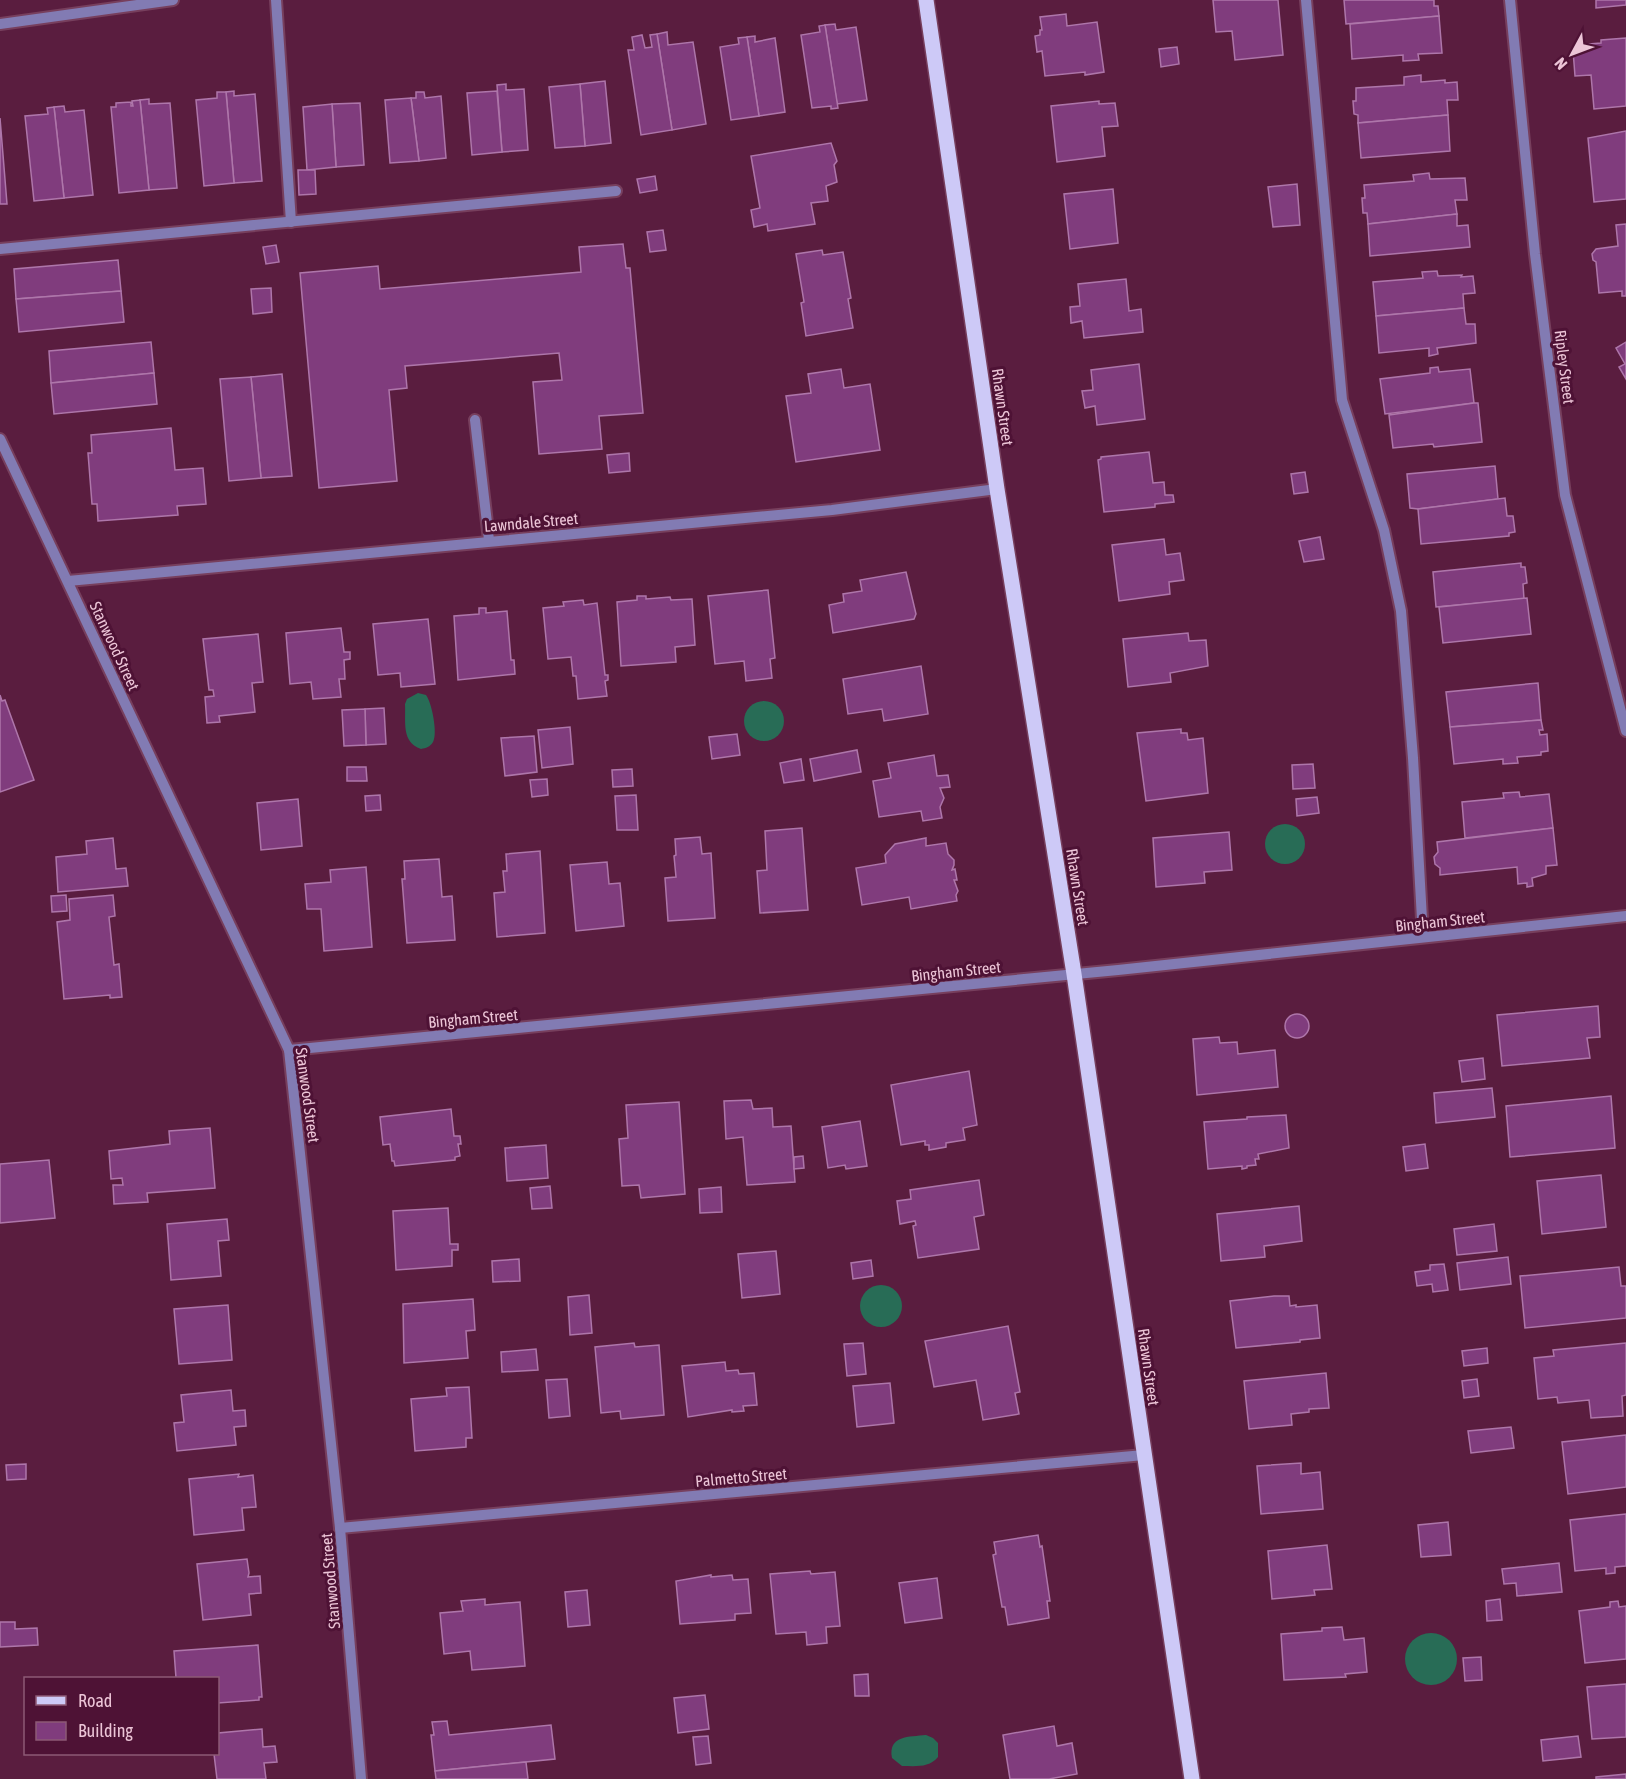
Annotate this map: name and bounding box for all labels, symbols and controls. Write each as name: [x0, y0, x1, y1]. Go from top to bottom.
north arrow: [1542, 24, 1602, 84]
text: N: [1551, 54, 1571, 73]
street label: Ripley Street: [1551, 329, 1579, 405]
street label: Rhawn Street: [989, 367, 1017, 447]
street label: Lawndale Street: [483, 509, 579, 535]
street label: Stanwood Street: [87, 599, 144, 694]
street label: Rhawn Street: [1063, 847, 1093, 927]
street label: Bingham Street: [1394, 907, 1486, 936]
street label: Bingham Street: [910, 957, 1002, 986]
street label: Bingham Street: [427, 1005, 519, 1032]
street label: Stanwood Street: [292, 1046, 324, 1144]
street label: Rhawn Street: [1135, 1327, 1163, 1407]
street label: Palmetto Street: [694, 1464, 788, 1490]
street label: Stanwood Street: [317, 1532, 343, 1630]
legend: [24, 1677, 219, 1755]
text: Road: [78, 1690, 112, 1711]
text: Building: [78, 1720, 133, 1741]

